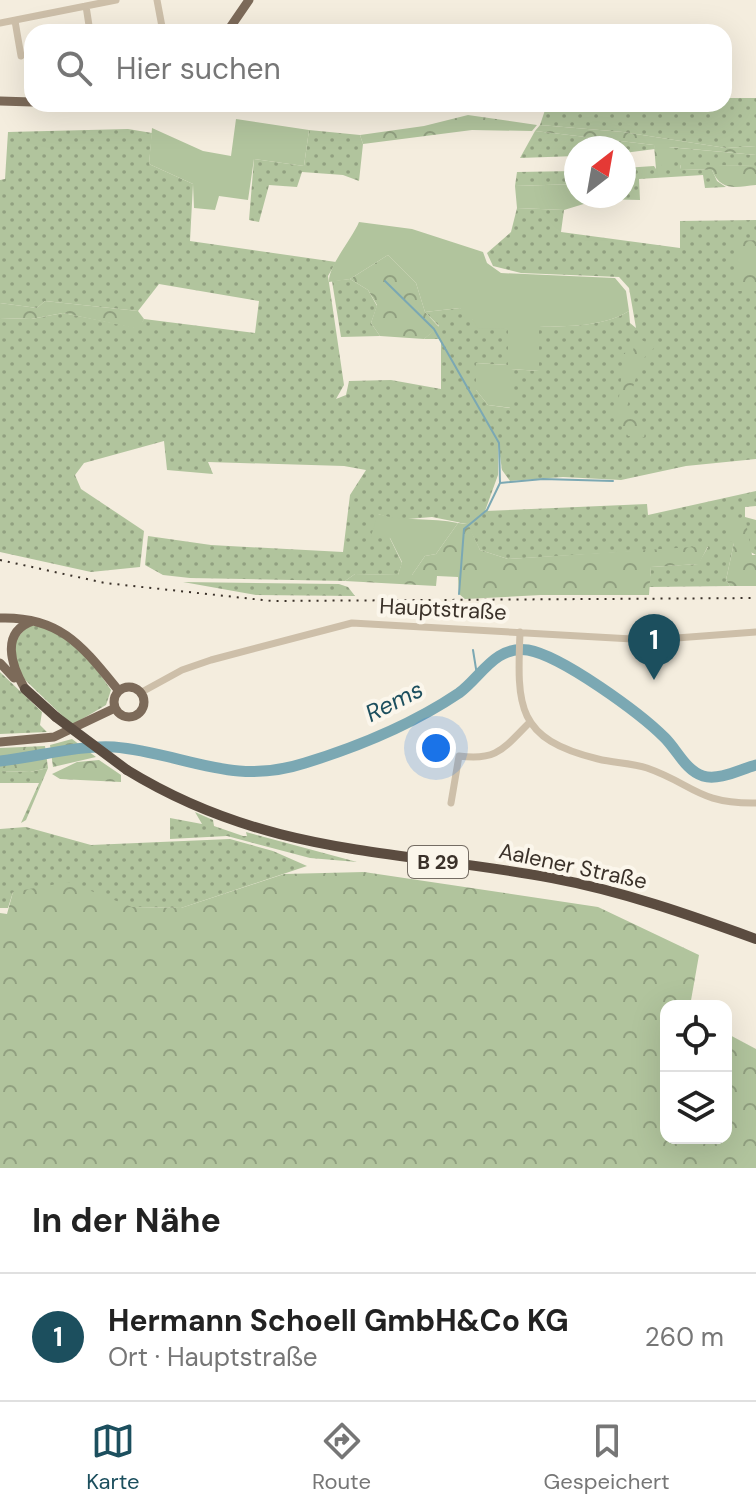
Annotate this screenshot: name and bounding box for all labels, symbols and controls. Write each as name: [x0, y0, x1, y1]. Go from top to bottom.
search box: [24, 24, 732, 112]
icon: search: [52, 46, 96, 90]
text: Hier suchen: [116, 49, 281, 88]
north arrow: [564, 136, 636, 208]
street label: Hauptstraße: [379, 591, 507, 627]
pin: 1: [628, 614, 680, 680]
water label: Rems: [360, 673, 428, 729]
your location: [416, 728, 456, 768]
street label: Aalener Straße: [496, 836, 650, 896]
road number: B 29: [408, 846, 468, 878]
map controls: [660, 1000, 732, 1144]
button: locate: [660, 1000, 732, 1072]
button: layers: [660, 1072, 732, 1144]
text: In der Nähe: [32, 1198, 221, 1243]
text: Hermann Schoell GmbH&Co KG: [108, 1301, 568, 1340]
text: 1: [53, 1320, 63, 1354]
text: 260 m: [645, 1320, 724, 1354]
text: Ort · Hauptstraße: [108, 1340, 318, 1374]
tab: Karte: [86, 1419, 140, 1496]
tab: Route: [312, 1419, 371, 1496]
tab: Gespeichert: [543, 1419, 670, 1496]

